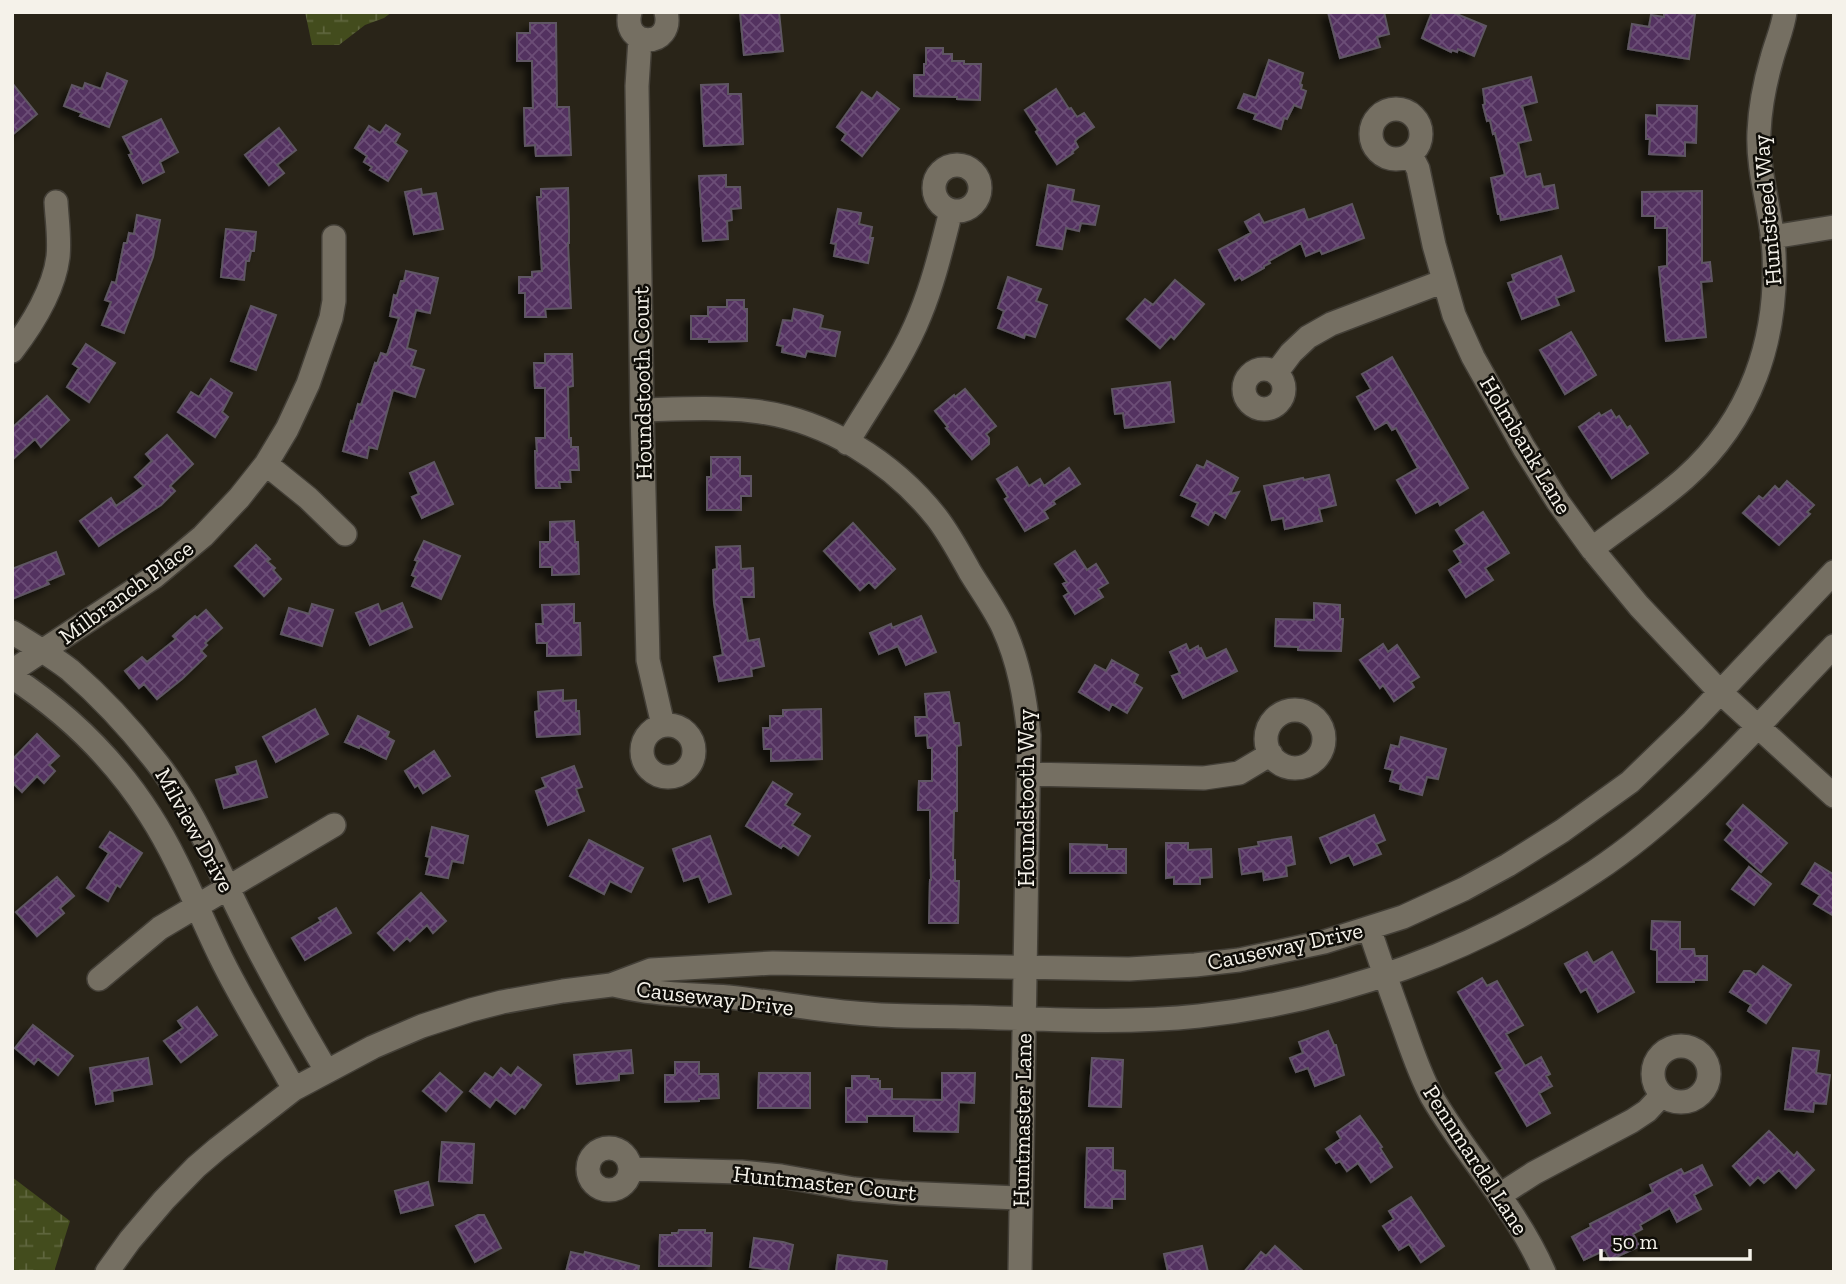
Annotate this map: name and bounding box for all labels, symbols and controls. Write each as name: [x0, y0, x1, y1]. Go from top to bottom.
street label: Huntsteed Way: [1746, 133, 1788, 287]
street label: Houndstooth Court: [626, 285, 658, 480]
street label: Holmbank Lane: [1474, 371, 1578, 519]
street label: Milbranch Place: [53, 534, 199, 650]
street label: Houndstooth Way: [1012, 709, 1040, 887]
street label: Milview Drive: [149, 763, 241, 897]
street label: Causeway Drive: [1205, 916, 1365, 976]
street label: Causeway Drive: [635, 974, 795, 1022]
street label: Huntmaster Lane: [1006, 1033, 1038, 1207]
street label: Pennmardel Lane: [1417, 1080, 1535, 1240]
street label: Huntmaster Court: [732, 1159, 918, 1207]
scale bar: [1601, 1218, 1750, 1262]
text: 50 m: [1612, 1229, 1658, 1254]

